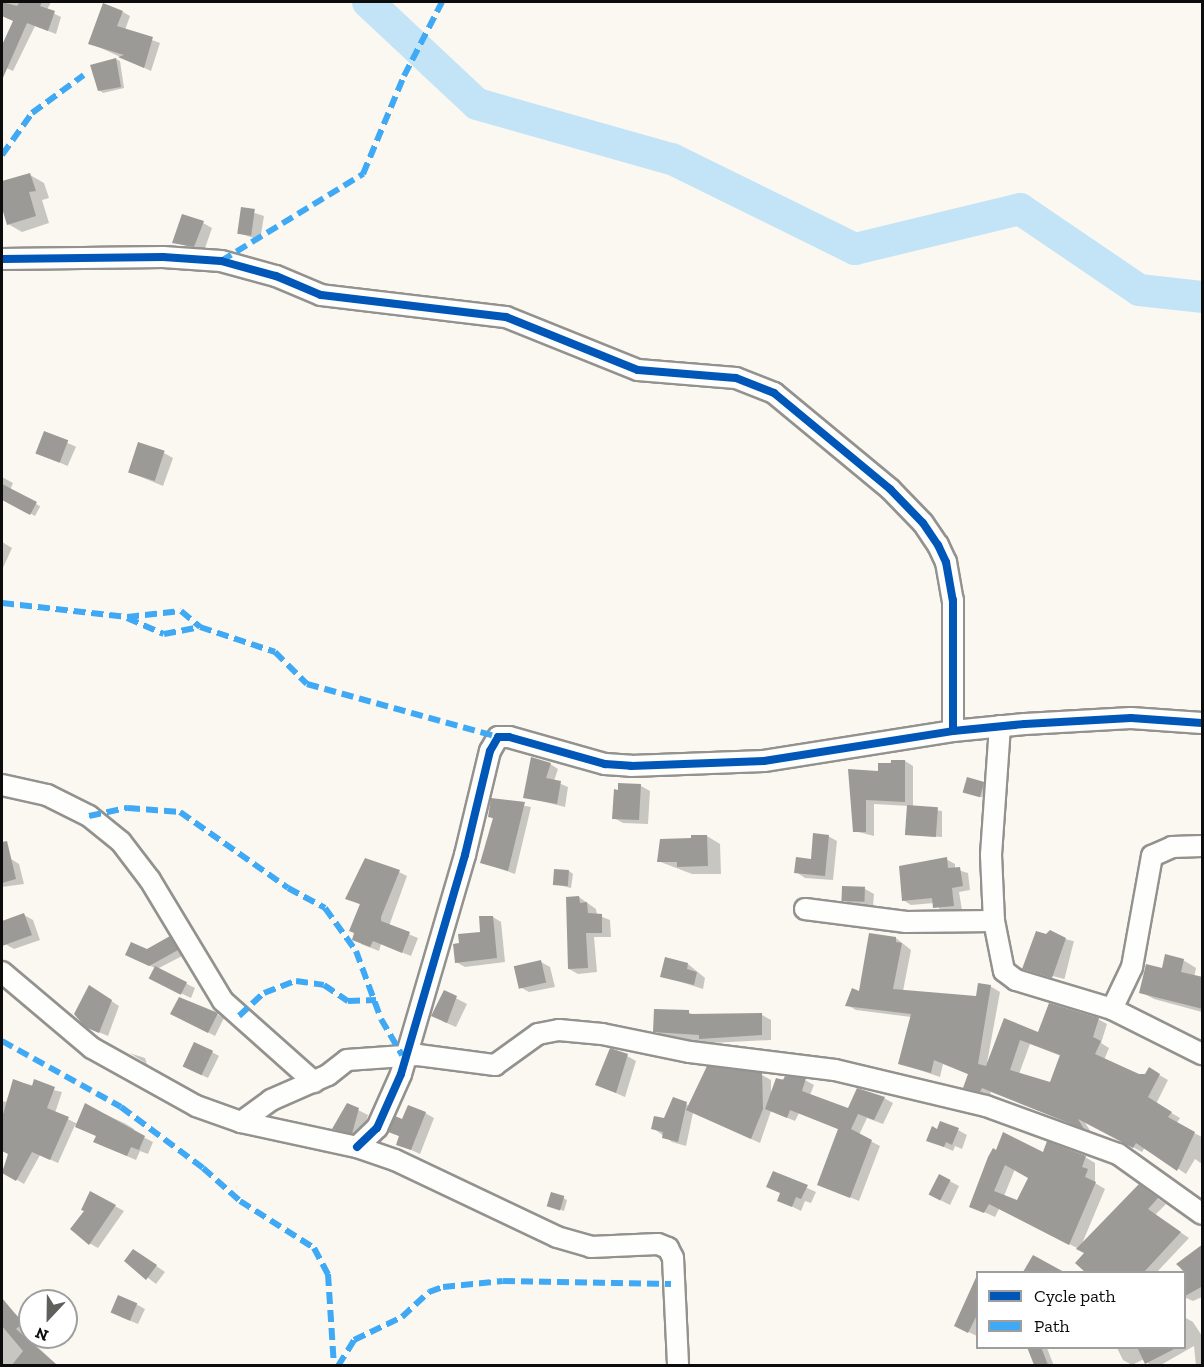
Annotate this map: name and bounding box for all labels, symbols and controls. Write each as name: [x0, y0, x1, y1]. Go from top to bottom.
legend: [976, 1271, 1186, 1349]
text: Cycle path: [1034, 1285, 1116, 1307]
north arrow: [18, 1289, 78, 1349]
text: Path: [1034, 1315, 1070, 1337]
text: N: [33, 1323, 51, 1345]

